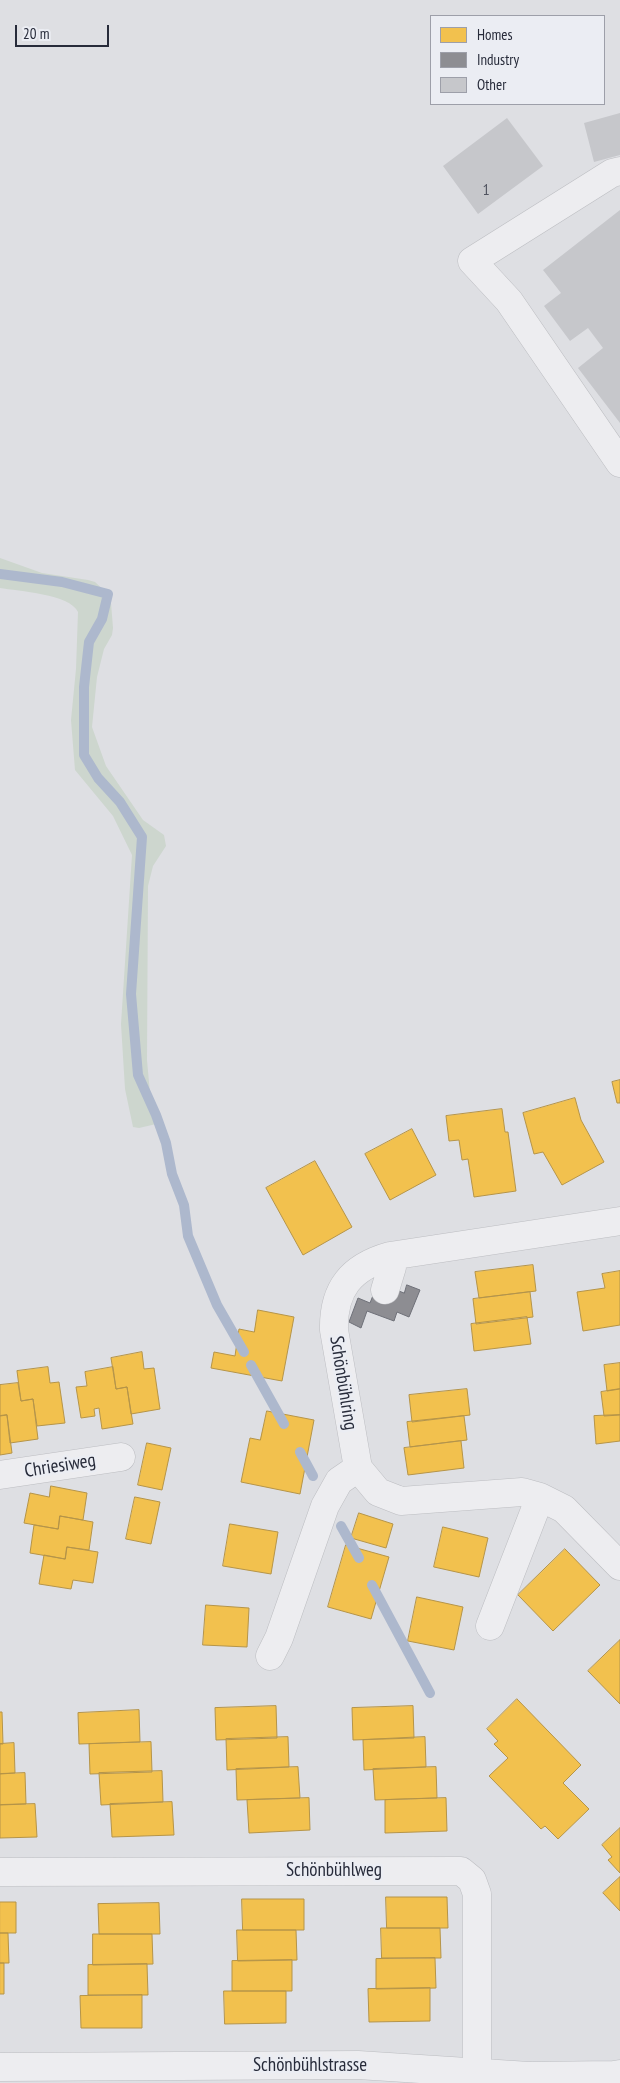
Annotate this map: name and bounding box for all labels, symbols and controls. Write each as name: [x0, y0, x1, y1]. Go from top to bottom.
scale bar: [18, 15, 111, 47]
legend: [430, 15, 605, 105]
text: 20 m: [23, 24, 49, 43]
text: Homes: [477, 25, 513, 44]
text: Industry: [477, 50, 519, 69]
text: Other: [477, 75, 506, 94]
house number: 1: [482, 180, 490, 200]
street label: Schönbühlring: [324, 1334, 362, 1432]
street label: Chriesiweg: [23, 1449, 97, 1483]
street label: Schönbühlweg: [286, 1860, 382, 1882]
street label: Schönbühlstrasse: [253, 2055, 367, 2077]

